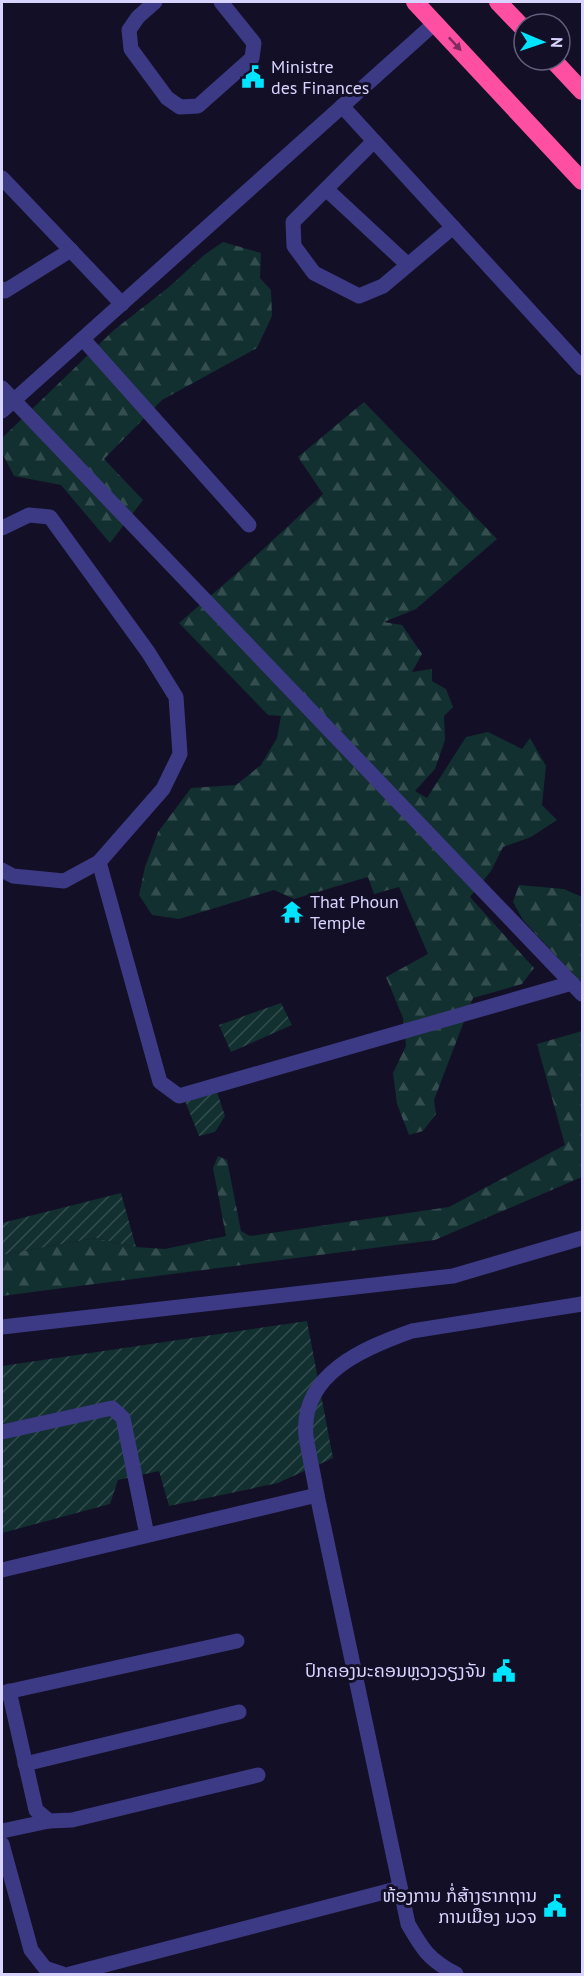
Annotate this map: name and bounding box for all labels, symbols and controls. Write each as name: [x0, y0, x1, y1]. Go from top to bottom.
north arrow: [512, 12, 572, 72]
one-way arrow: [447, 37, 461, 51]
text: N: [547, 37, 567, 48]
place label: Ministre des Finances: [271, 55, 369, 99]
public building icon: Ministre des Finances: [240, 64, 266, 90]
place label: That Phoun Temple: [310, 890, 399, 934]
temple icon: That Phoun Temple: [279, 899, 305, 925]
public building icon: ປົກຄອງນະຄອນຫຼວງວຽງຈັນ: [491, 1658, 517, 1684]
place label: ປົກຄອງນະຄອນຫຼວງວຽງຈັນ: [305, 1659, 486, 1682]
place label: ຫ້ອງການ ກໍ່ສ້າງຮາກຖານ ການເມືອງ ນວຈ: [382, 1883, 537, 1928]
public building icon: ຫ້ອງການ ກໍ່ສ້າງຮາກຖານ ການເມືອງ ນວຈ: [542, 1893, 568, 1919]

